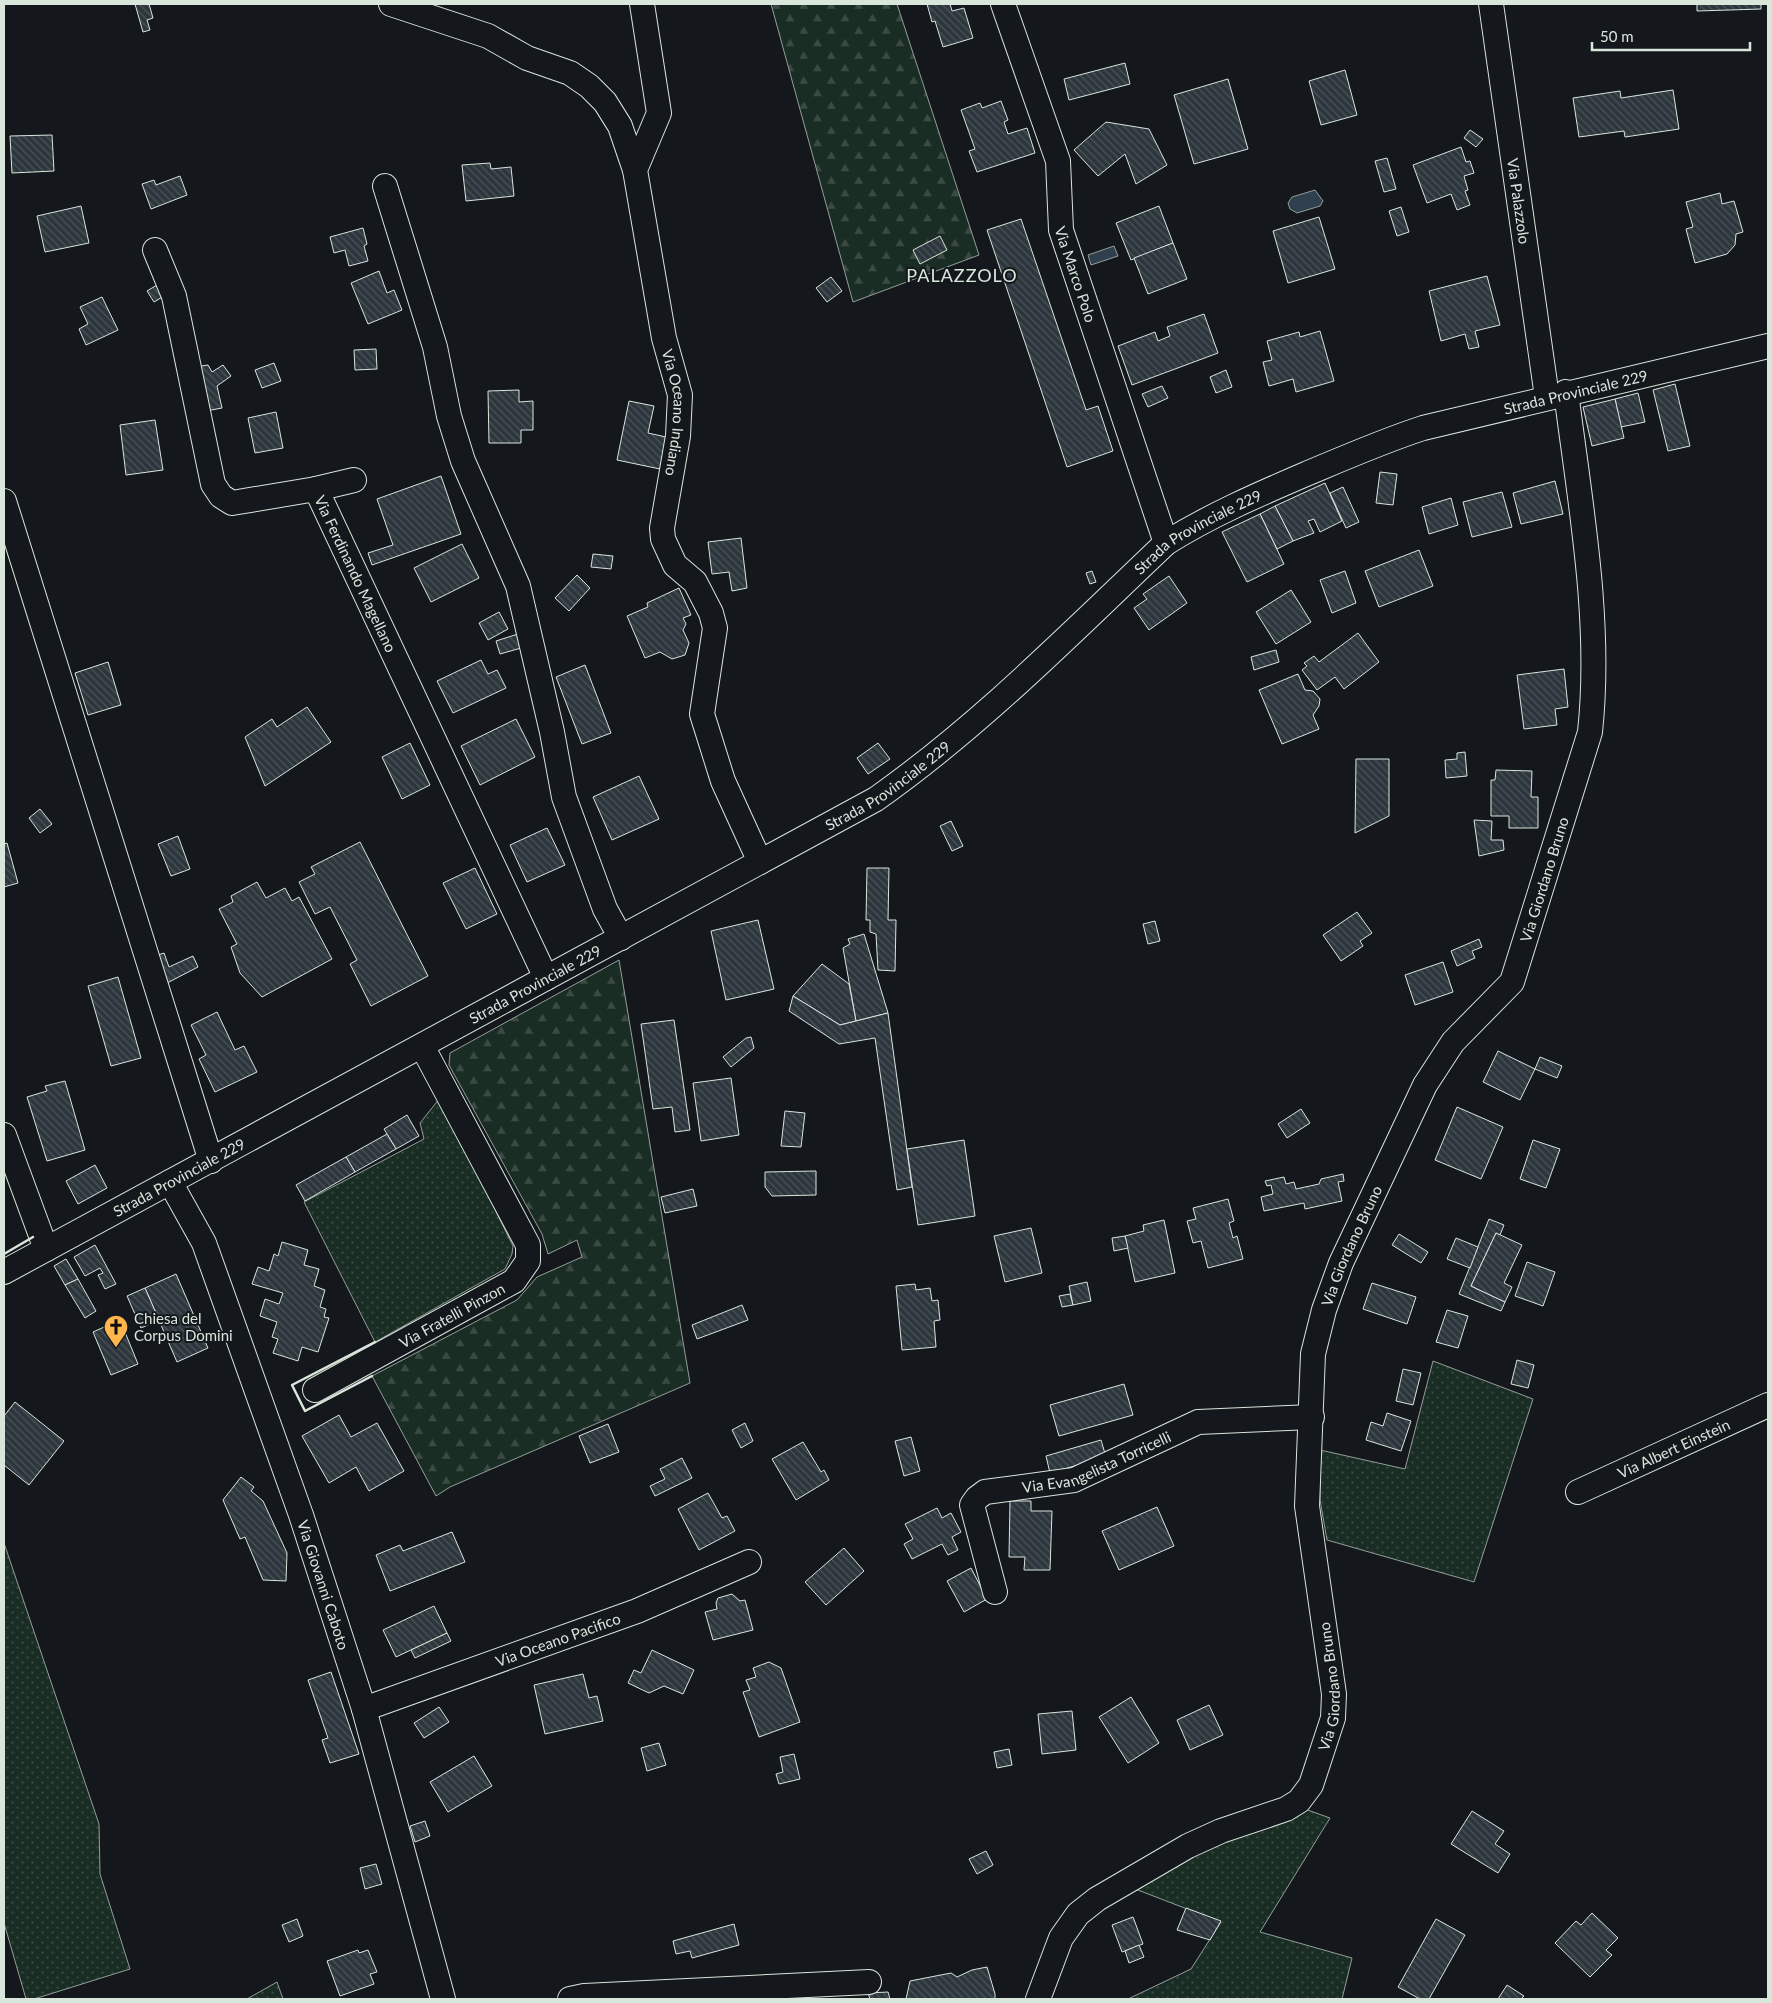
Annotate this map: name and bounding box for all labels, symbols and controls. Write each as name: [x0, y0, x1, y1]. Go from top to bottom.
scale bar: [1592, 20, 1750, 52]
text: 50 m: [1600, 27, 1634, 45]
street label: Via Palazzolo: [1504, 157, 1534, 245]
street label: Via Marco Polo: [1051, 224, 1100, 324]
district label: PALAZZOLO: [906, 264, 1018, 286]
street label: Via Oceano Indiano: [659, 347, 689, 478]
street label: Strada Provinciale 229: [1502, 366, 1649, 418]
street label: Strada Provinciale 229: [1130, 486, 1264, 578]
street label: Via Ferdinando Magellano: [311, 492, 400, 655]
street label: Strada Provinciale 229: [822, 737, 954, 834]
street label: Via Giordano Bruno: [1516, 815, 1572, 944]
street label: Strada Provinciale 229: [466, 941, 604, 1027]
street label: Strada Provinciale 229: [110, 1134, 248, 1220]
street label: Via Giordano Bruno: [1317, 1182, 1385, 1309]
street label: Via Fratelli Pinzon: [396, 1279, 508, 1351]
place label: Chiesa del Corpus Domini: [134, 1309, 233, 1344]
church icon: Chiesa del Corpus Domini: [103, 1314, 129, 1348]
street label: Via Albert Einstein: [1614, 1415, 1733, 1482]
street label: Via Evangelista Torricelli: [1021, 1427, 1174, 1496]
street label: Via Giovanni Caboto: [294, 1518, 353, 1652]
street label: Via Oceano Pacifico: [493, 1609, 623, 1670]
street label: Via Giordano Bruno: [1314, 1621, 1343, 1753]

